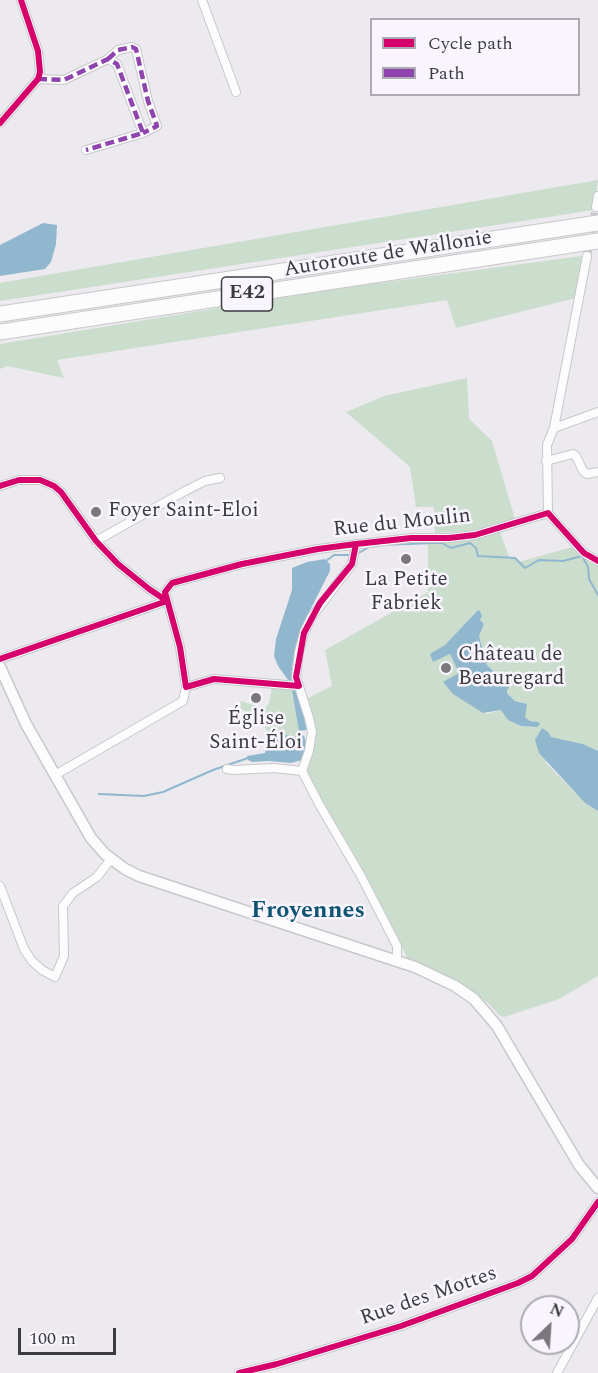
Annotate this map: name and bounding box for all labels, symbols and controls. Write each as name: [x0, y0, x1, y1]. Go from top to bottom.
legend: [370, 18, 580, 96]
text: Cycle path: [428, 30, 513, 57]
text: Path: [428, 60, 465, 87]
street label: Autoroute de Wallonie: [282, 226, 494, 284]
road number: E42: [222, 277, 272, 311]
place label: Foyer Saint-Eloi: [108, 499, 259, 525]
street label: Rue du Moulin: [332, 504, 472, 544]
marker: Foyer Saint-Eloi: [89, 505, 103, 519]
marker: La Petite Fabriek: [399, 552, 413, 566]
place label: La Petite Fabriek: [364, 568, 448, 618]
place label: Château de Beauregard: [458, 643, 564, 693]
marker: Château de Beauregard: [439, 661, 453, 675]
marker: Église Saint-Éloi: [249, 691, 263, 705]
place label: Église Saint-Éloi: [209, 707, 303, 757]
district label: Froyennes: [251, 898, 365, 926]
street label: Rue des Mottes: [357, 1262, 501, 1332]
north arrow: [520, 1295, 580, 1355]
text: N: [546, 1297, 568, 1324]
scale bar: [21, 1316, 118, 1354]
text: 100 m: [29, 1325, 76, 1352]

